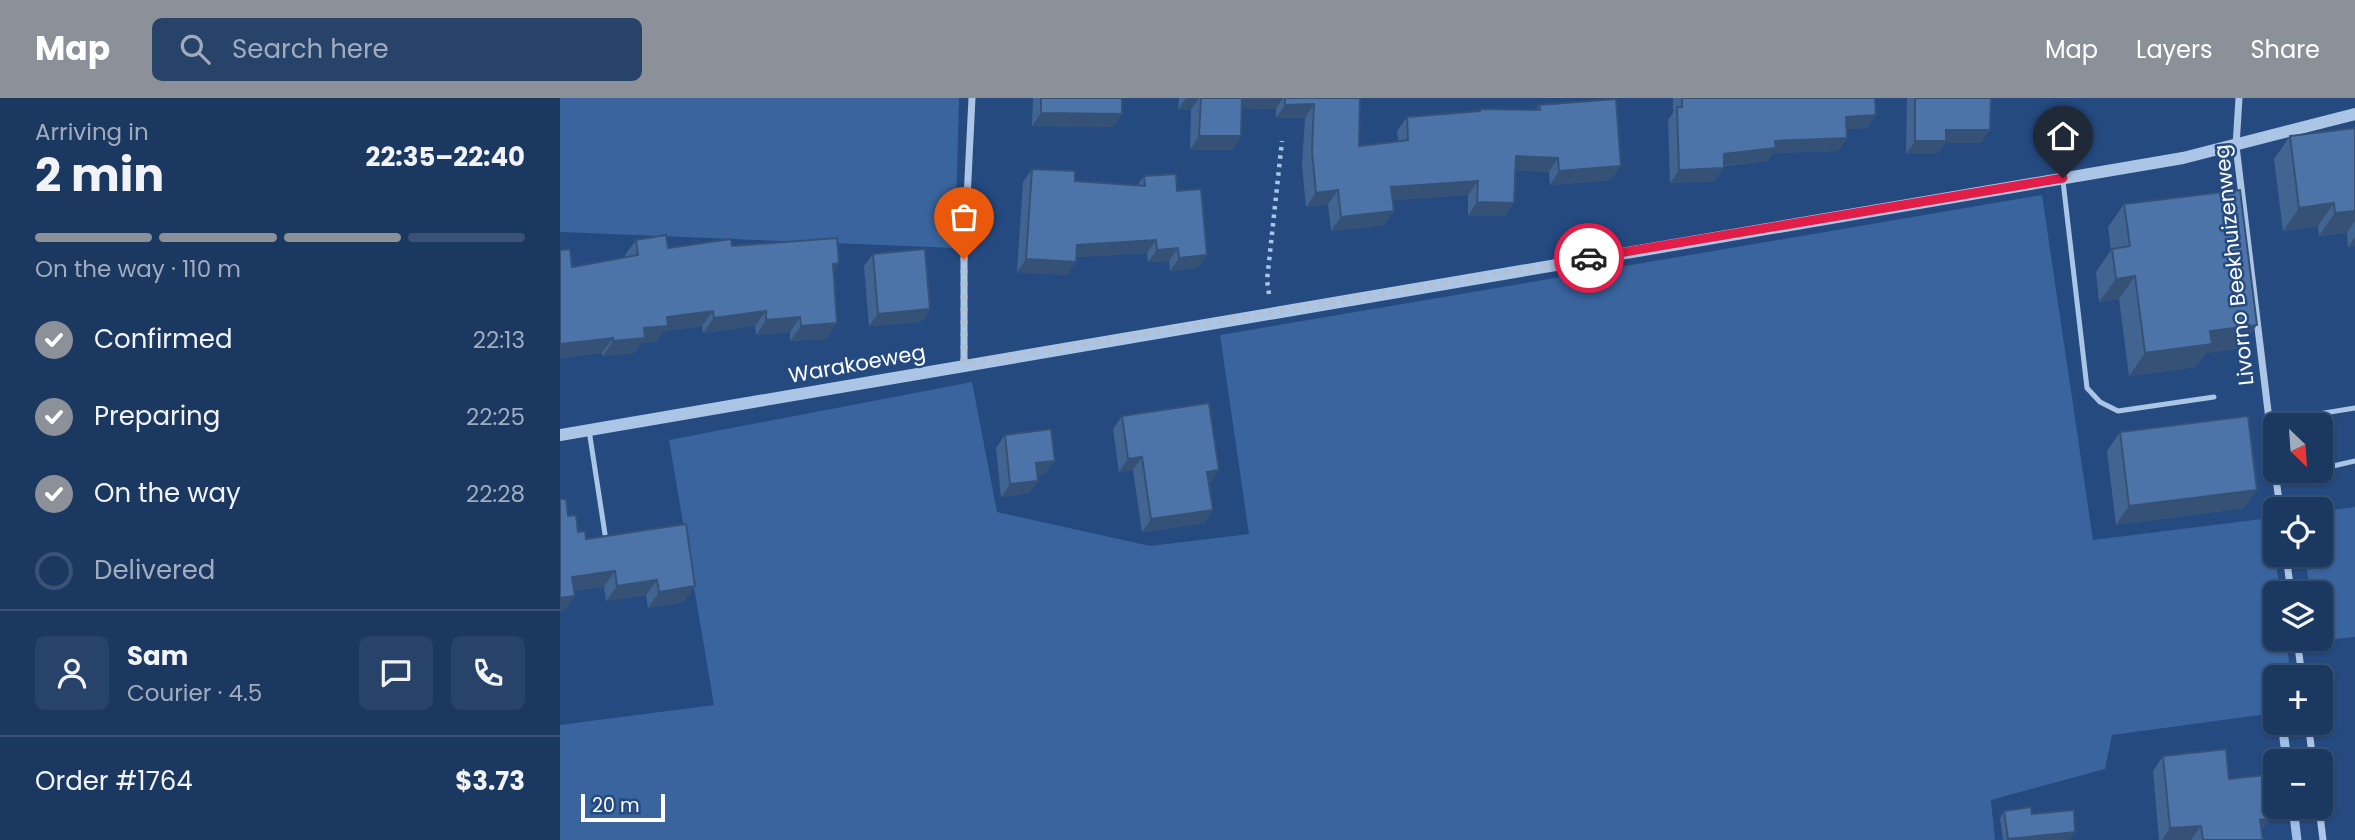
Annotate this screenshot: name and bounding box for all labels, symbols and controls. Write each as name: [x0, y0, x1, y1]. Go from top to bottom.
search box: [152, 18, 642, 81]
text: Map: [35, 25, 110, 72]
icon: search: [176, 30, 214, 68]
text: Search here: [232, 31, 389, 67]
text: Map: [2045, 33, 2098, 66]
text: Layers: [2136, 33, 2212, 66]
text: Share: [2250, 33, 2320, 66]
pin: [2033, 106, 2093, 178]
text: Arriving in: [35, 116, 149, 148]
icon: home: [2044, 117, 2082, 155]
text: 22:35–22:40: [366, 139, 525, 175]
text: 2 min: [35, 143, 164, 207]
street label: Livorno Beekhuizenweg: [2206, 143, 2261, 387]
pin: [934, 187, 994, 259]
icon: bag: [945, 198, 983, 236]
courier: [1554, 223, 1624, 293]
icon: car: [1570, 239, 1608, 277]
text: On the way · 110 m: [35, 253, 241, 285]
icon: check: [35, 321, 73, 359]
text: Confirmed: [94, 321, 232, 357]
text: 22:13: [473, 324, 525, 356]
street label: Warakoeweg: [786, 337, 928, 390]
icon: check: [35, 398, 73, 436]
text: Preparing: [94, 398, 220, 434]
text: 22:25: [466, 401, 525, 433]
north arrow: [2263, 413, 2333, 483]
map controls: [2263, 413, 2333, 819]
icon: check: [35, 475, 73, 513]
text: On the way: [94, 475, 241, 511]
text: 22:28: [466, 478, 525, 510]
button: locate: [2263, 497, 2333, 567]
text: Delivered: [94, 552, 215, 588]
button: layers: [2263, 581, 2333, 651]
button: person: [35, 636, 109, 710]
button: chat: [359, 636, 433, 710]
button: phone: [451, 636, 525, 710]
text: Sam: [127, 638, 188, 674]
button: +: [2263, 665, 2333, 735]
text: Courier · 4.5: [127, 677, 262, 709]
button: −: [2263, 749, 2333, 819]
text: Order #1764: [35, 763, 193, 799]
text: $3.73: [455, 763, 525, 799]
scale bar: [581, 791, 665, 823]
text: 20 m: [592, 792, 640, 819]

